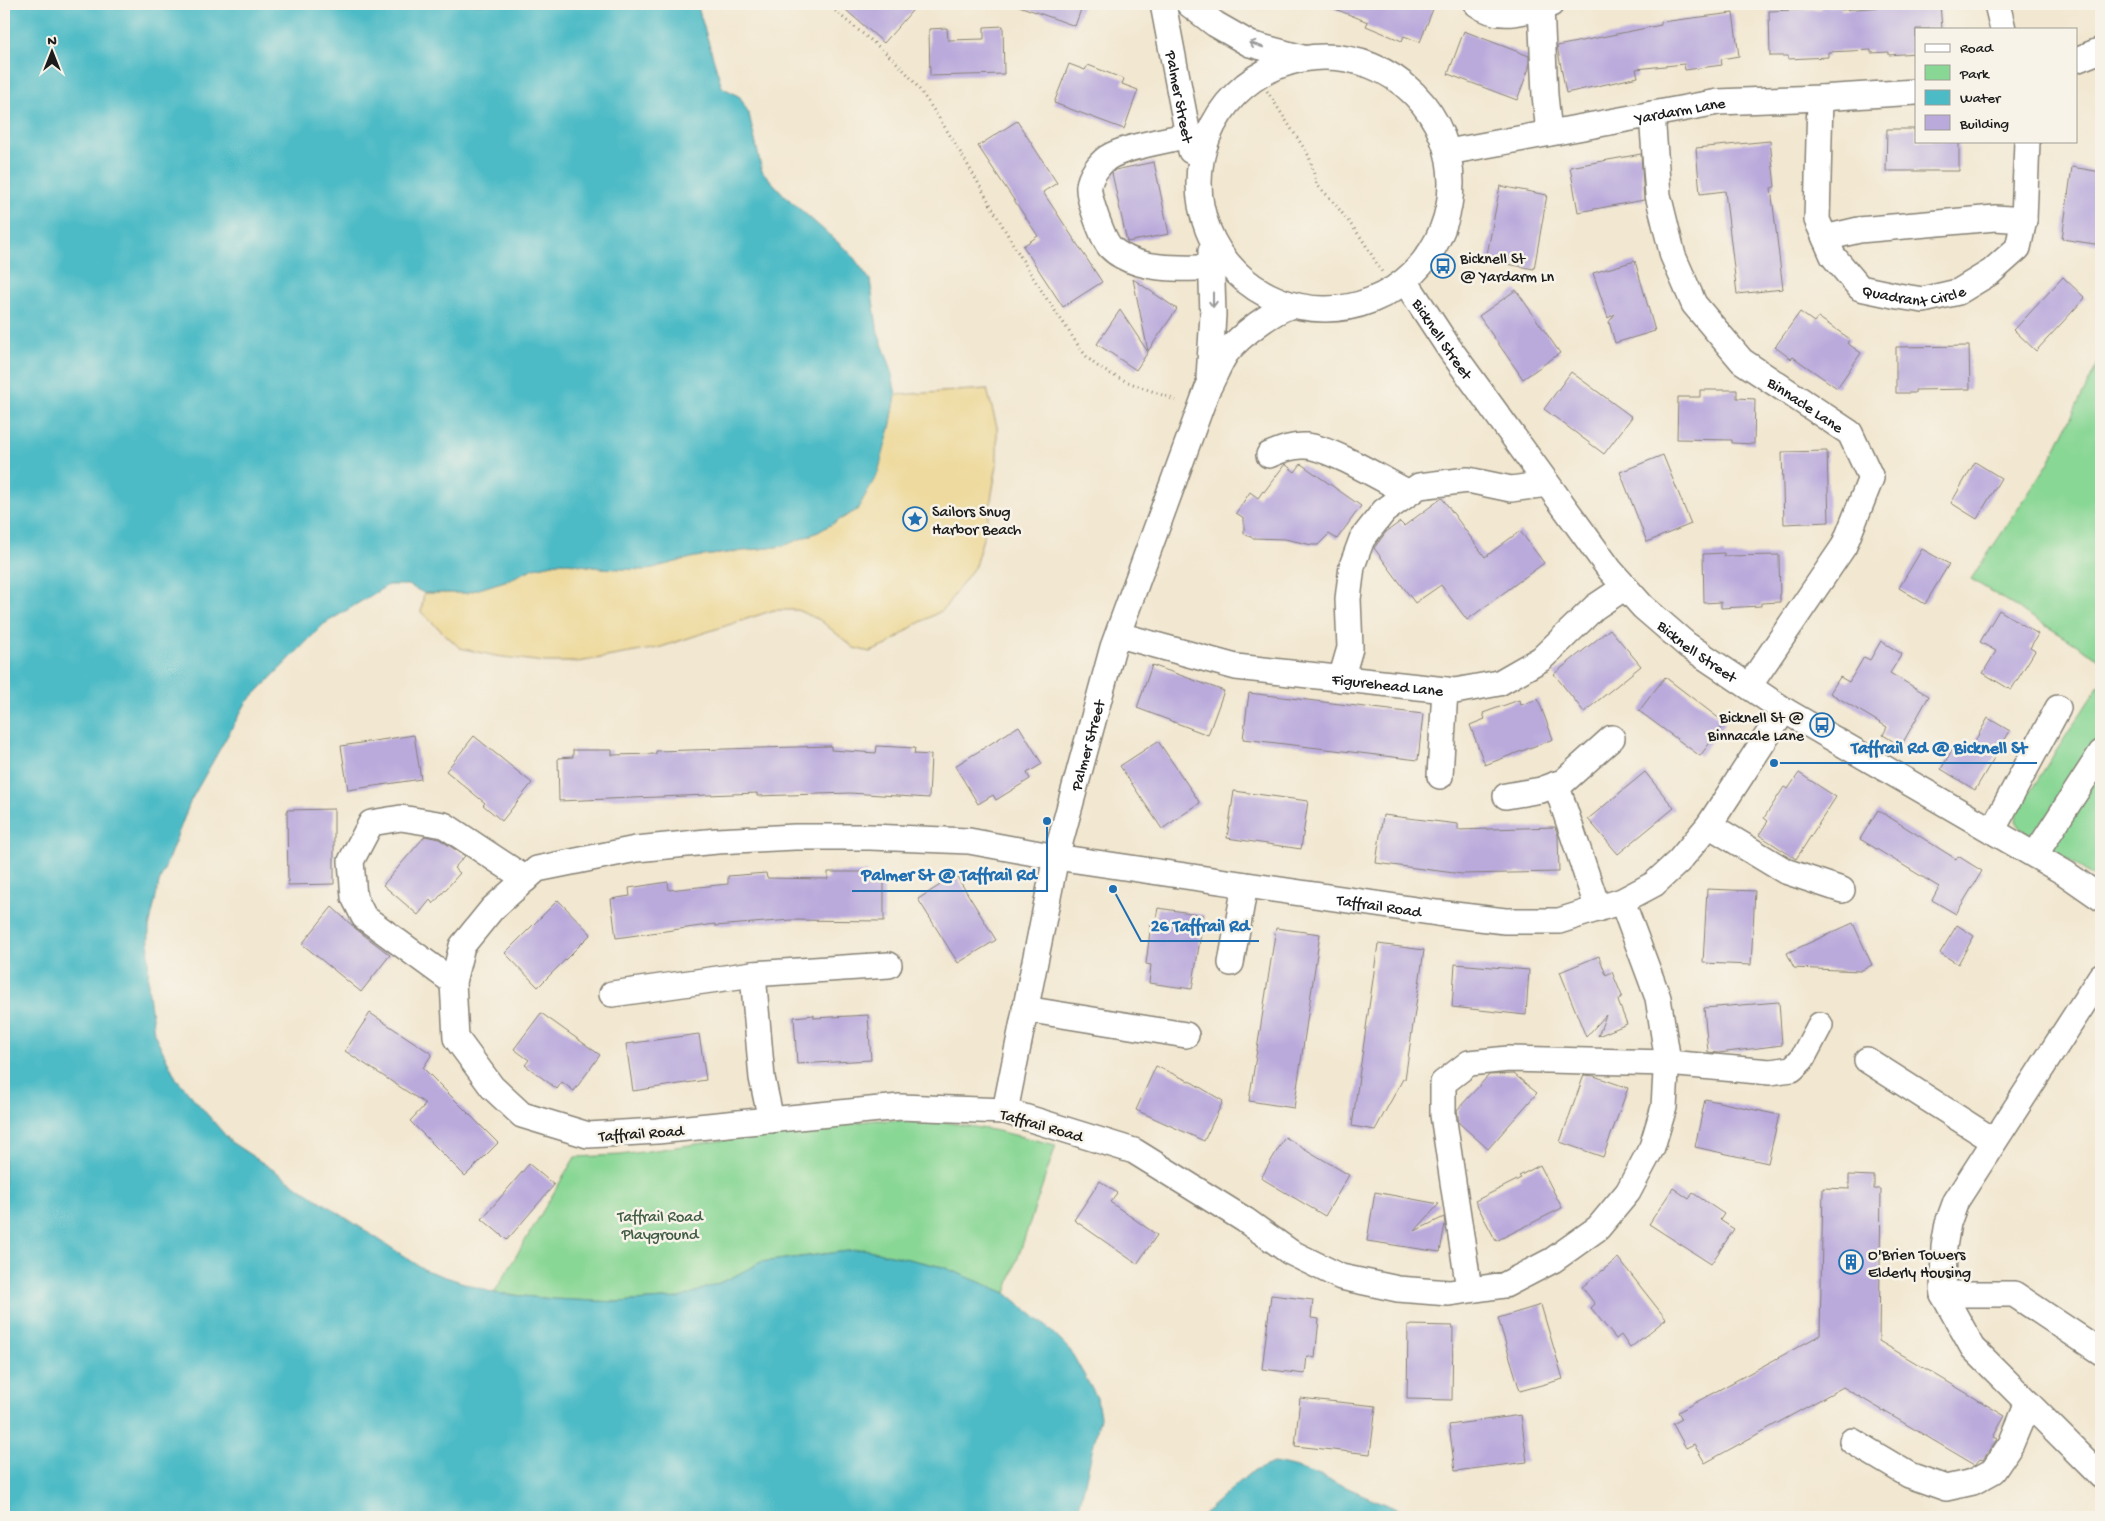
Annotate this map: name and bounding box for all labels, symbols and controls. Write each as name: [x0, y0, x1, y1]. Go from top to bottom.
north arrow: [28, 28, 78, 78]
legend: [1915, 28, 2078, 142]
text: N: [47, 33, 57, 50]
one-way arrow: [1248, 40, 1264, 50]
text: Road: [1960, 40, 1994, 58]
street label: Palmer Street: [1159, 49, 1195, 146]
text: Park: [1959, 66, 1990, 84]
text: Water: [1960, 90, 2002, 108]
street label: Yardarm Lane: [1632, 96, 1726, 131]
text: Building: [1959, 116, 2009, 134]
place label: Bicknell St @ Yardarm Ln: [1459, 251, 1554, 288]
bus stop icon: Bicknell St @ Yardarm Ln: [1430, 253, 1456, 279]
street label: Quadrant Circle: [1862, 274, 1966, 296]
text: Quadrant Circle: [1860, 283, 1971, 314]
one-way arrow: [1208, 291, 1218, 307]
street label: Bicknell Street: [1406, 295, 1476, 386]
street label: Binnacle Lane: [1762, 374, 1846, 439]
place label: Sailors Snug Harbor Beach: [932, 504, 1022, 541]
place icon: Sailors Snug Harbor Beach: [902, 506, 928, 532]
street label: Bicknell Street: [1651, 617, 1740, 689]
street label: Figurehead Lane: [1330, 671, 1445, 703]
street label: Palmer Street: [1068, 697, 1111, 794]
place label: Bicknell St @ Binnacale Lane: [1707, 710, 1805, 747]
bus stop icon: Bicknell St @ Binnacale Lane: [1809, 712, 1835, 738]
callout: Taffrail Rd @ Bicknell St: [1842, 730, 2037, 763]
text: Taffrail Rd @ Bicknell St: [1849, 739, 2028, 760]
callout: Palmer St @ Taffrail Rd: [852, 858, 1047, 891]
text: Palmer St @ Taffrail Rd: [860, 866, 1039, 887]
street label: Taffrail Road: [1334, 892, 1424, 924]
callout: 26 Taffrail Rd: [1141, 908, 1259, 941]
text: 26 Taffrail Rd: [1151, 917, 1252, 938]
street label: Taffrail Road: [997, 1106, 1086, 1149]
street label: Taffrail Road: [597, 1123, 686, 1148]
park label: Taffrail Road Playground: [616, 1209, 704, 1246]
place label: O'Brien Towers Elderly Housing: [1868, 1247, 1971, 1284]
building icon: O'Brien Towers Elderly Housing: [1838, 1249, 1864, 1275]

